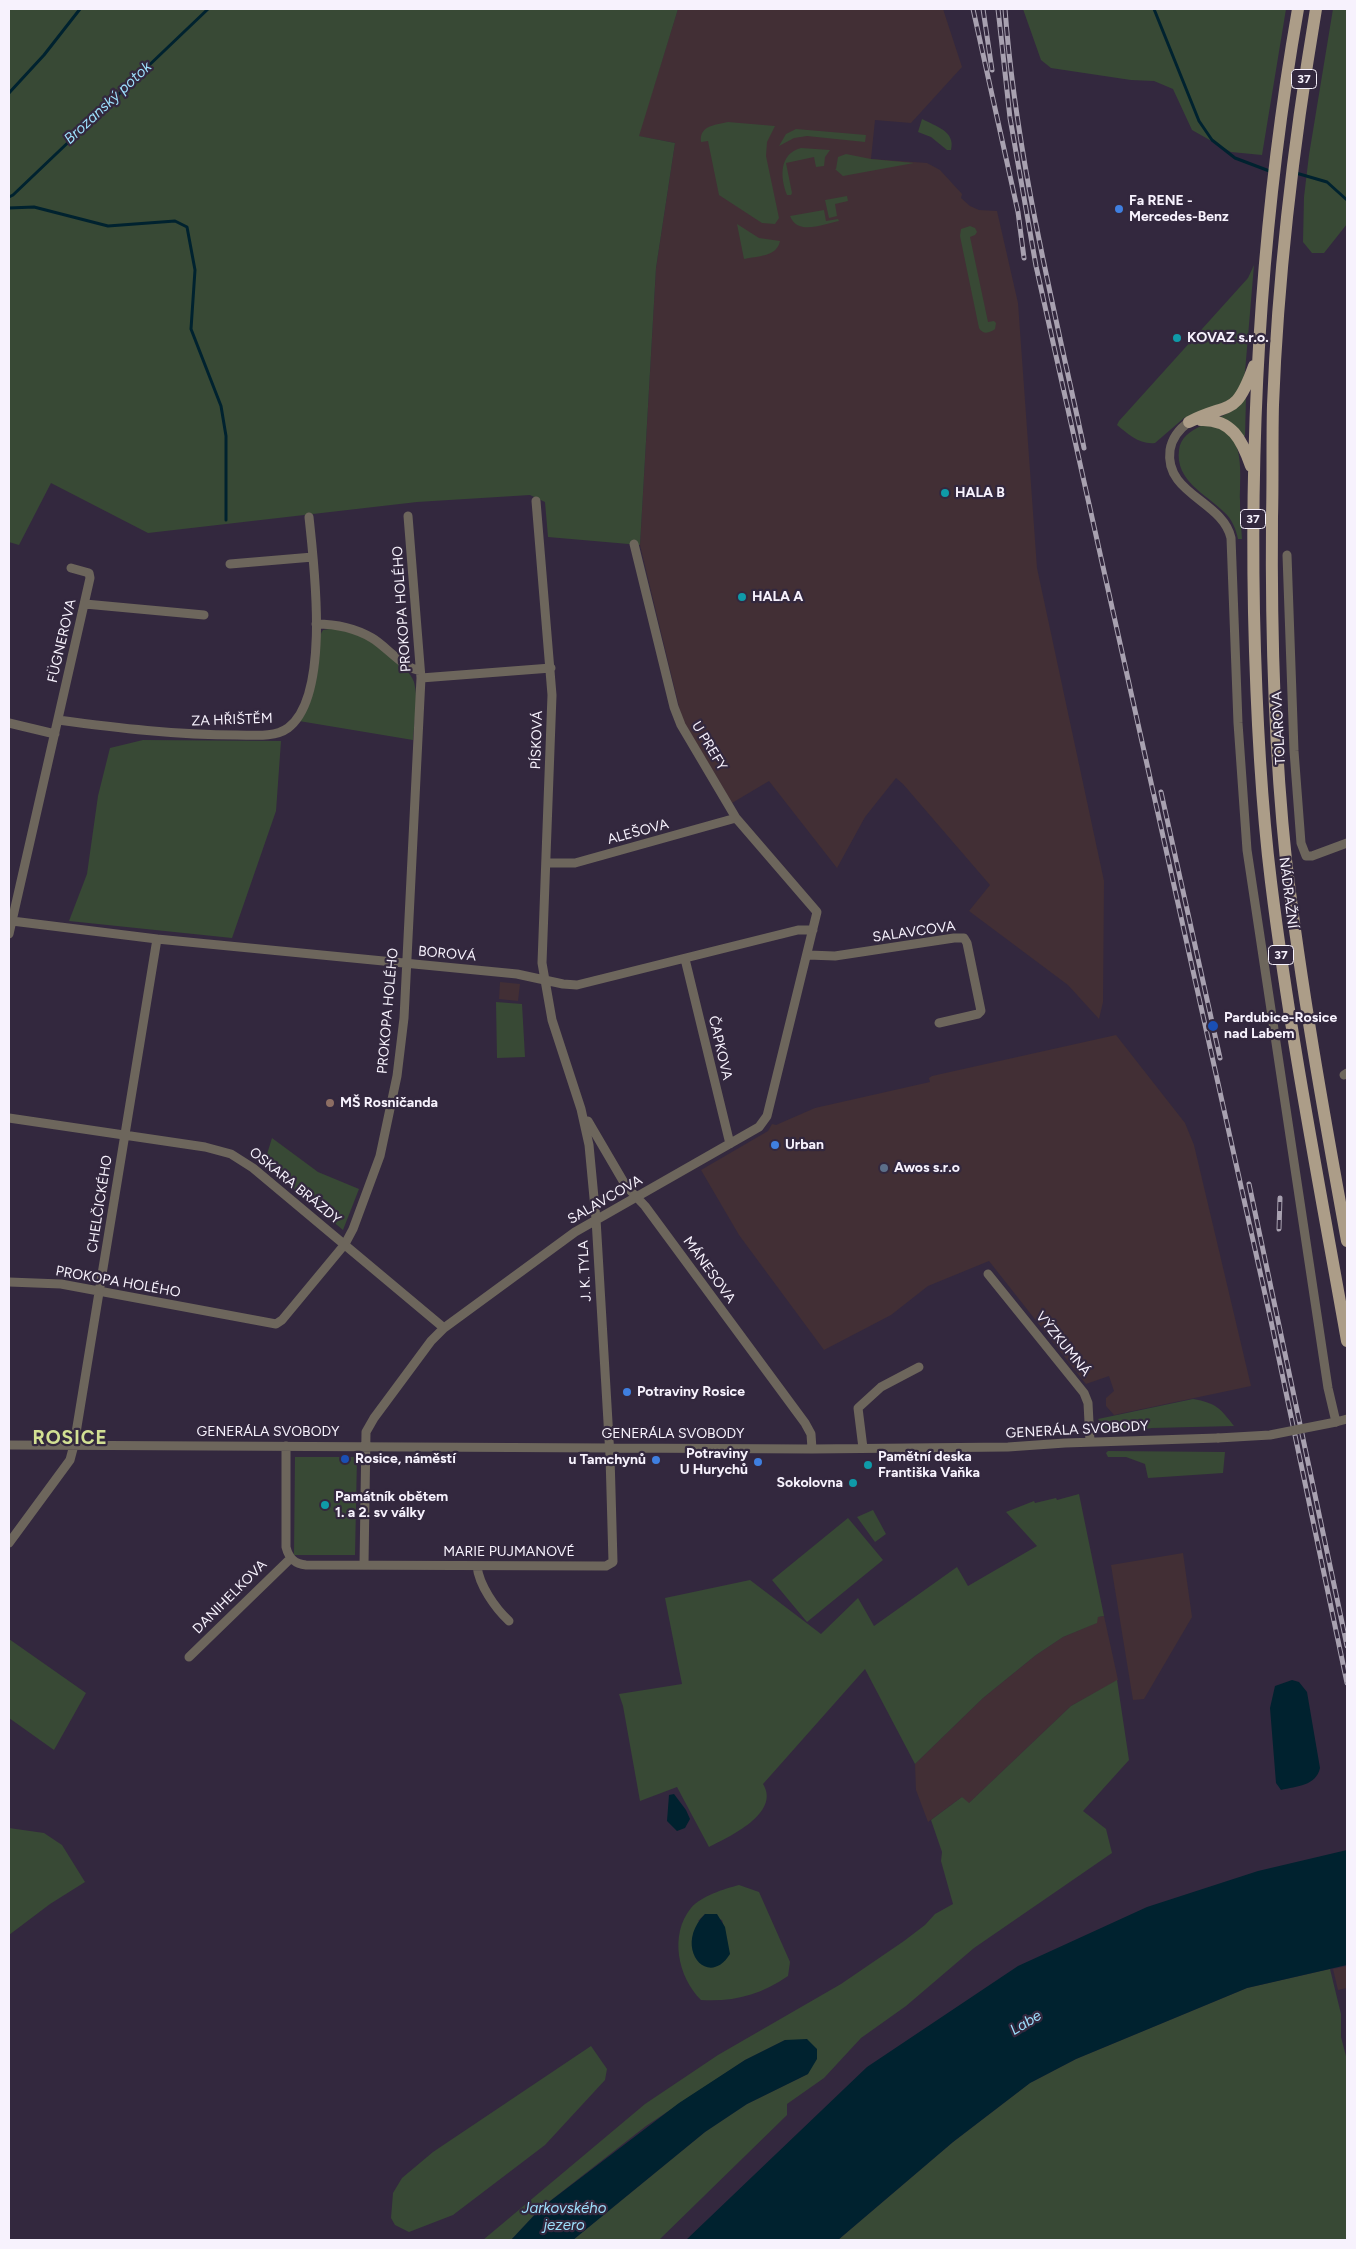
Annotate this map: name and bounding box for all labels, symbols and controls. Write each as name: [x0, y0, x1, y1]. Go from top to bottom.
water label: Brozanský potok: [61, 58, 155, 148]
road number: 37: [1292, 70, 1316, 88]
place label: Fa RENE - Mercedes-Benz: [1129, 193, 1229, 226]
marker: Fa RENE - Mercedes-Benz: [1113, 203, 1125, 215]
place label: KOVAZ s.r.o.: [1187, 330, 1269, 346]
marker: KOVAZ s.r.o.: [1171, 332, 1183, 344]
place label: HALA B: [955, 485, 1005, 501]
marker: HALA B: [939, 487, 951, 499]
road number: 37: [1240, 509, 1266, 528]
street label: PROKOPA HOLÉHO: [389, 545, 415, 673]
place label: HALA A: [752, 589, 803, 605]
marker: HALA A: [736, 591, 748, 603]
street label: FÜGNEROVA: [44, 598, 80, 684]
street label: TOLAROVA: [1269, 691, 1289, 765]
street label: ZA HŘIŠTĚM: [191, 710, 273, 730]
street label: PÍSKOVÁ: [528, 710, 546, 770]
street label: U PREFY: [688, 718, 730, 774]
street label: ALEŠOVA: [605, 816, 671, 848]
street label: NÁDRAŽNÍ: [1275, 856, 1301, 930]
street label: SALAVCOVA: [872, 918, 956, 946]
street label: BOROVÁ: [417, 943, 477, 965]
road number: 37: [1268, 946, 1294, 964]
street label: PROKOPA HOLÉHO: [374, 947, 402, 1075]
place label: Pardubice-Rosice nad Labem: [1224, 1010, 1337, 1042]
street label: ČAPKOVA: [704, 1014, 736, 1082]
marker: Pardubice-Rosice nad Labem: [1206, 1019, 1220, 1033]
place label: MŠ Rosničanda: [340, 1095, 438, 1111]
marker: MŠ Rosničanda: [324, 1097, 336, 1109]
place label: Urban: [785, 1137, 824, 1153]
marker: Urban: [769, 1139, 781, 1151]
street label: OSKARA BRÁZDY: [246, 1144, 344, 1228]
street label: CHELČICKÉHO: [84, 1154, 116, 1254]
place label: Awos s.r.o: [894, 1160, 960, 1176]
marker: Awos s.r.o: [878, 1162, 890, 1174]
street label: SALAVCOVA: [565, 1172, 645, 1228]
street label: MÁNESOVA: [679, 1233, 739, 1307]
street label: J. K. TYLA: [575, 1240, 595, 1302]
street label: PROKOPA HOLÉHO: [54, 1263, 182, 1301]
street label: VÝZKUMNÁ: [1032, 1309, 1094, 1379]
place label: Potraviny Rosice: [637, 1384, 745, 1400]
marker: Potraviny Rosice: [621, 1386, 633, 1398]
street label: GENERÁLA SVOBODY: [1005, 1418, 1149, 1442]
street label: GENERÁLA SVOBODY: [196, 1424, 340, 1440]
street label: GENERÁLA SVOBODY: [601, 1426, 745, 1442]
district label: ROSICE: [32, 1427, 108, 1449]
place label: Potraviny U Hurychů: [680, 1446, 748, 1478]
place label: Pamětní deska Františka Vaňka: [878, 1449, 980, 1481]
place label: Rosice, náměstí: [355, 1451, 456, 1467]
place label: u Tamchynů: [568, 1452, 646, 1468]
marker: Rosice, náměstí: [339, 1453, 351, 1465]
marker: u Tamchynů: [650, 1454, 662, 1466]
marker: Potraviny U Hurychů: [752, 1456, 764, 1468]
marker: Pamětní deska Františka Vaňka: [862, 1459, 874, 1471]
place label: Sokolovna: [777, 1475, 843, 1491]
marker: Sokolovna: [847, 1477, 859, 1489]
place label: Památník obětem 1. a 2. sv války: [335, 1489, 448, 1521]
marker: Památník obětem 1. a 2. sv války: [319, 1499, 331, 1511]
street label: MARIE PUJMANOVÉ: [443, 1544, 575, 1560]
street label: DANIHELKOVA: [190, 1557, 270, 1637]
water label: Labe: [1007, 2006, 1045, 2040]
water label: Jarkovského jezero: [522, 2200, 606, 2235]

